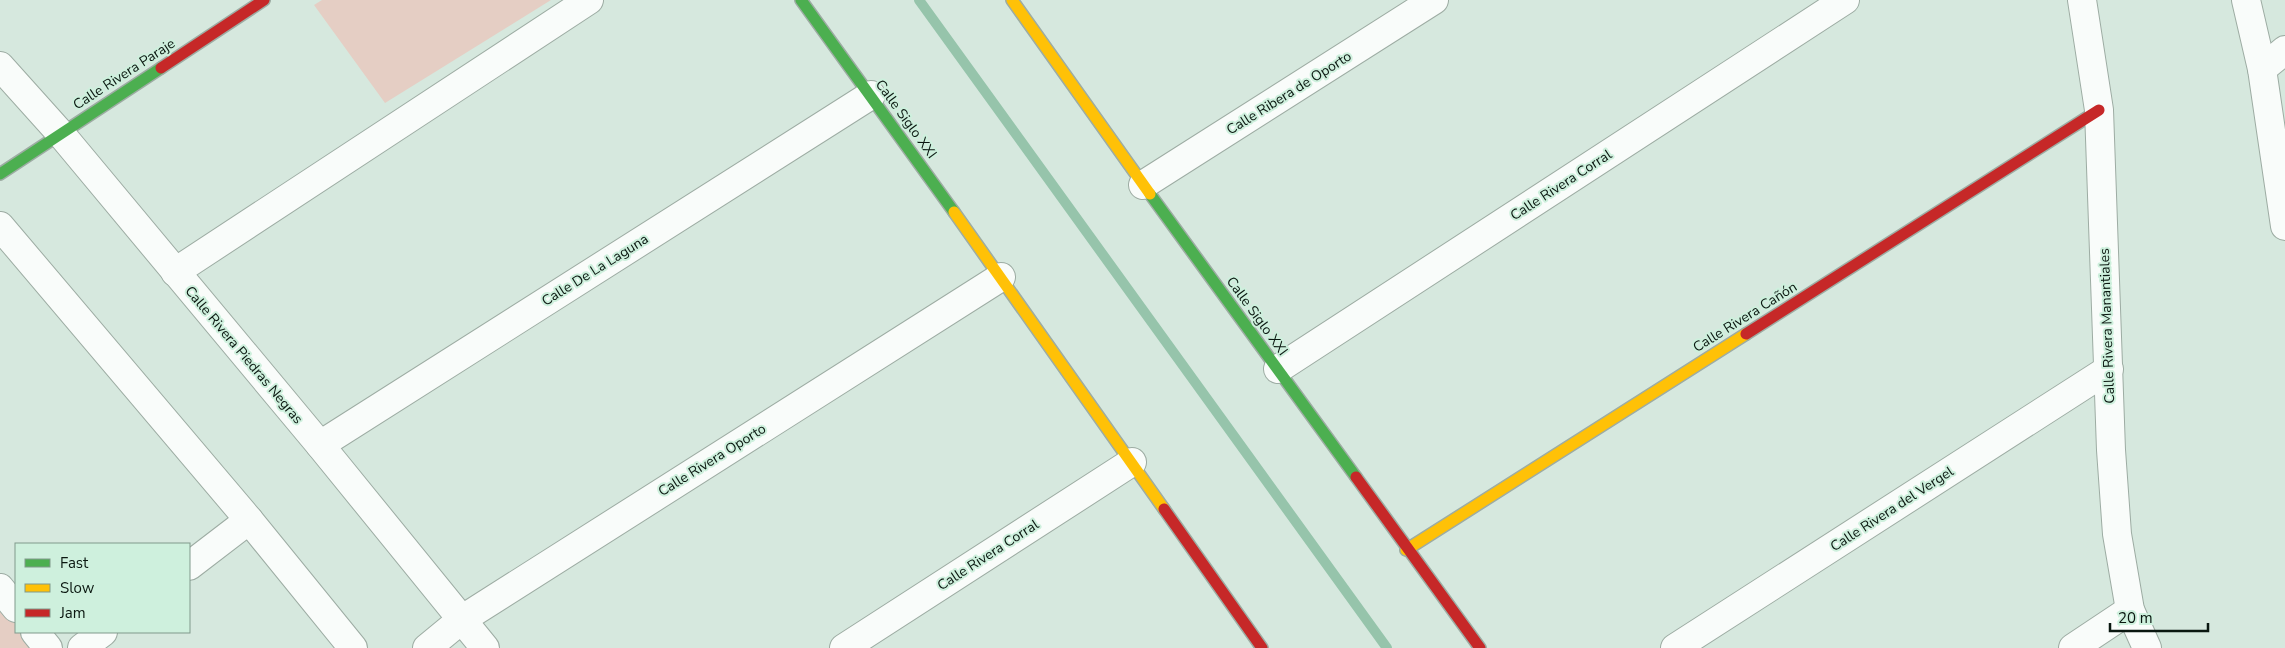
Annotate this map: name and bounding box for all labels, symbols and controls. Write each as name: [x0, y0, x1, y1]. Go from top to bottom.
street label: Calle Rivera Paraje: [69, 34, 179, 114]
street label: Calle Ribera de Oporto: [1223, 47, 1355, 139]
street label: Calle Siglo XXI: [871, 76, 941, 162]
street label: Calle Rivera Corral: [1507, 145, 1616, 225]
street label: Calle De La Laguna: [538, 230, 652, 310]
street label: Calle Rivera Manantiales: [2095, 248, 2119, 404]
street label: Calle Siglo XXI: [1222, 273, 1292, 359]
street label: Calle Rivera Cañón: [1689, 277, 1801, 357]
street label: Calle Rivera Piedras Negras: [181, 282, 308, 428]
street label: Calle Rivera Oporto: [655, 419, 770, 501]
street label: Calle Rivera del Vergel: [1827, 462, 1958, 556]
street label: Calle Rivera Corral: [934, 515, 1043, 595]
legend: [15, 543, 190, 633]
text: Fast: [60, 553, 89, 573]
text: Slow: [60, 578, 95, 598]
scale bar: [2110, 600, 2208, 632]
text: Jam: [59, 603, 86, 623]
text: 20 m: [2118, 608, 2153, 628]

